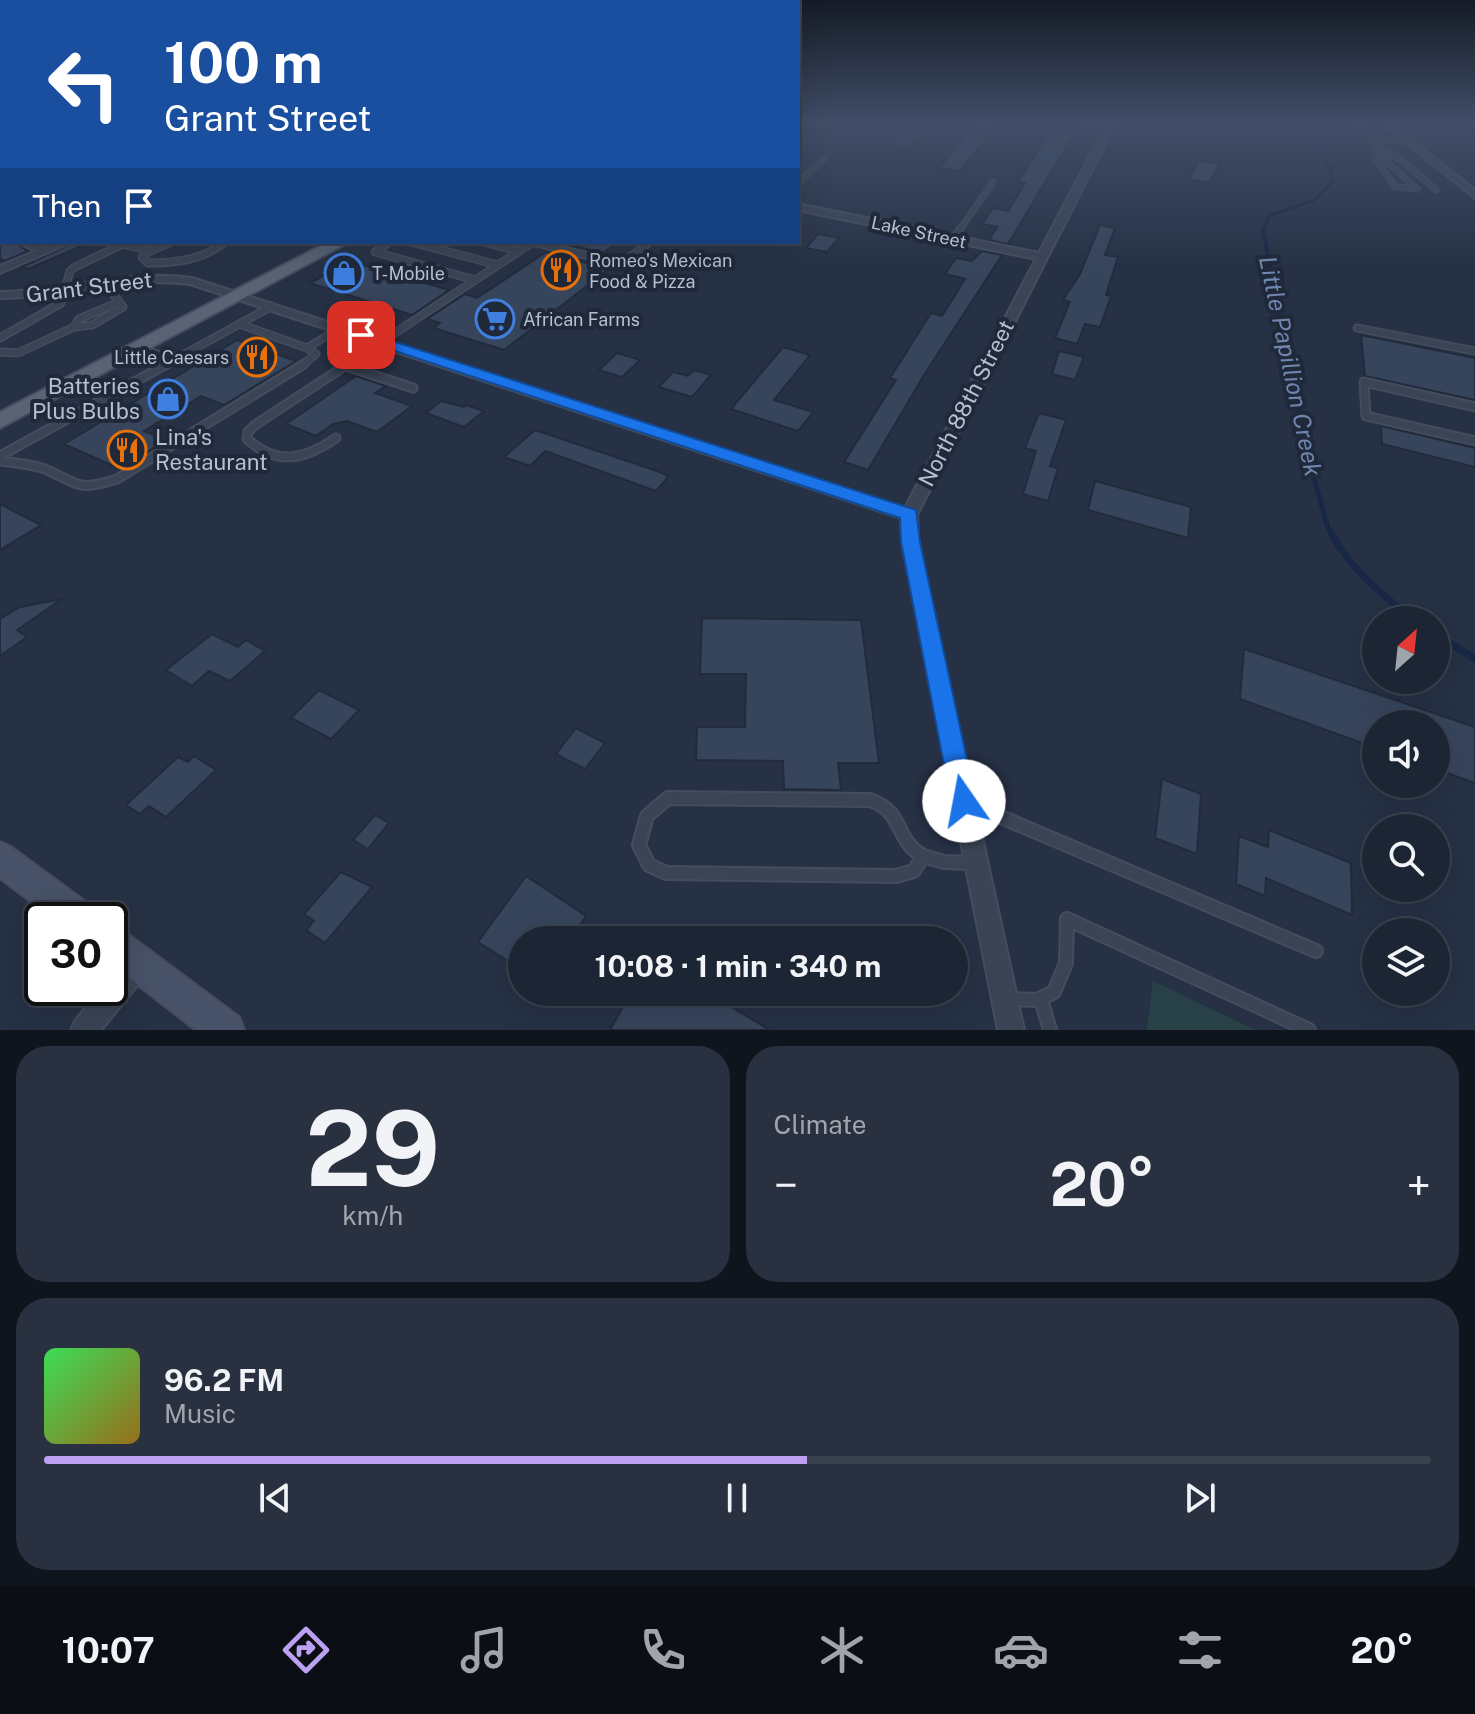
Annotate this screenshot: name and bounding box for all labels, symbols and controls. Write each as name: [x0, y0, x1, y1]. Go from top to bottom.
text: 100 m: [164, 30, 323, 96]
icon: left: [32, 32, 136, 136]
text: Grant Street: [164, 97, 372, 139]
icon: arrive: [117, 184, 161, 228]
text: Then: [32, 188, 101, 224]
street label: Lake Street: [869, 212, 969, 252]
restaurant icon: Romeo's Mexican Food & Pizza: [540, 249, 582, 291]
place label: Romeo's Mexican Food & Pizza: [589, 250, 732, 292]
shop icon: T-Mobile: [323, 252, 365, 294]
water label: Little Papillion Creek: [1254, 253, 1328, 479]
place label: T-Mobile: [372, 263, 445, 284]
street label: Grant Street: [24, 266, 154, 308]
supermarket icon: African Farms: [474, 298, 516, 340]
pin: [327, 301, 395, 369]
place label: African Farms: [523, 309, 640, 330]
icon: arrive: [339, 313, 383, 357]
street label: North 88th Street: [913, 316, 1019, 490]
restaurant icon: Little Caesars: [236, 336, 278, 378]
place label: Little Caesars: [114, 347, 229, 368]
place label: Batteries Plus Bulbs: [32, 373, 140, 424]
shop icon: Batteries Plus Bulbs: [147, 378, 189, 420]
place label: Lina's Restaurant: [155, 424, 268, 475]
restaurant icon: Lina's Restaurant: [106, 429, 148, 471]
north arrow: [1362, 606, 1450, 694]
map controls: [1362, 606, 1450, 1006]
button: sound: [1362, 710, 1450, 798]
position arrow: [922, 759, 1006, 843]
button: search: [1362, 814, 1450, 902]
speed limit sign: 30: [24, 902, 128, 1006]
button: layers: [1362, 918, 1450, 1006]
text: 10:08 · 1 min · 340 m: [595, 948, 881, 984]
text: 29: [305, 1087, 440, 1209]
text: Climate: [774, 1109, 867, 1140]
text: 20°: [1050, 1149, 1155, 1220]
text: −: [774, 1159, 798, 1211]
text: +: [1407, 1159, 1431, 1211]
text: km/h: [342, 1200, 403, 1231]
text: 96.2 FM: [164, 1362, 284, 1398]
text: Music: [164, 1398, 236, 1429]
icon: previous: [253, 1476, 297, 1520]
icon: pause: [715, 1476, 759, 1520]
icon: next: [1178, 1476, 1222, 1520]
icon: directions: [278, 1622, 334, 1678]
icon: music: [456, 1622, 512, 1678]
icon: phone: [635, 1622, 691, 1678]
icon: climate: [814, 1622, 870, 1678]
icon: car: [993, 1622, 1049, 1678]
icon: filters: [1172, 1622, 1228, 1678]
text: 10:07: [61, 1629, 155, 1671]
text: 20°: [1350, 1629, 1414, 1671]

